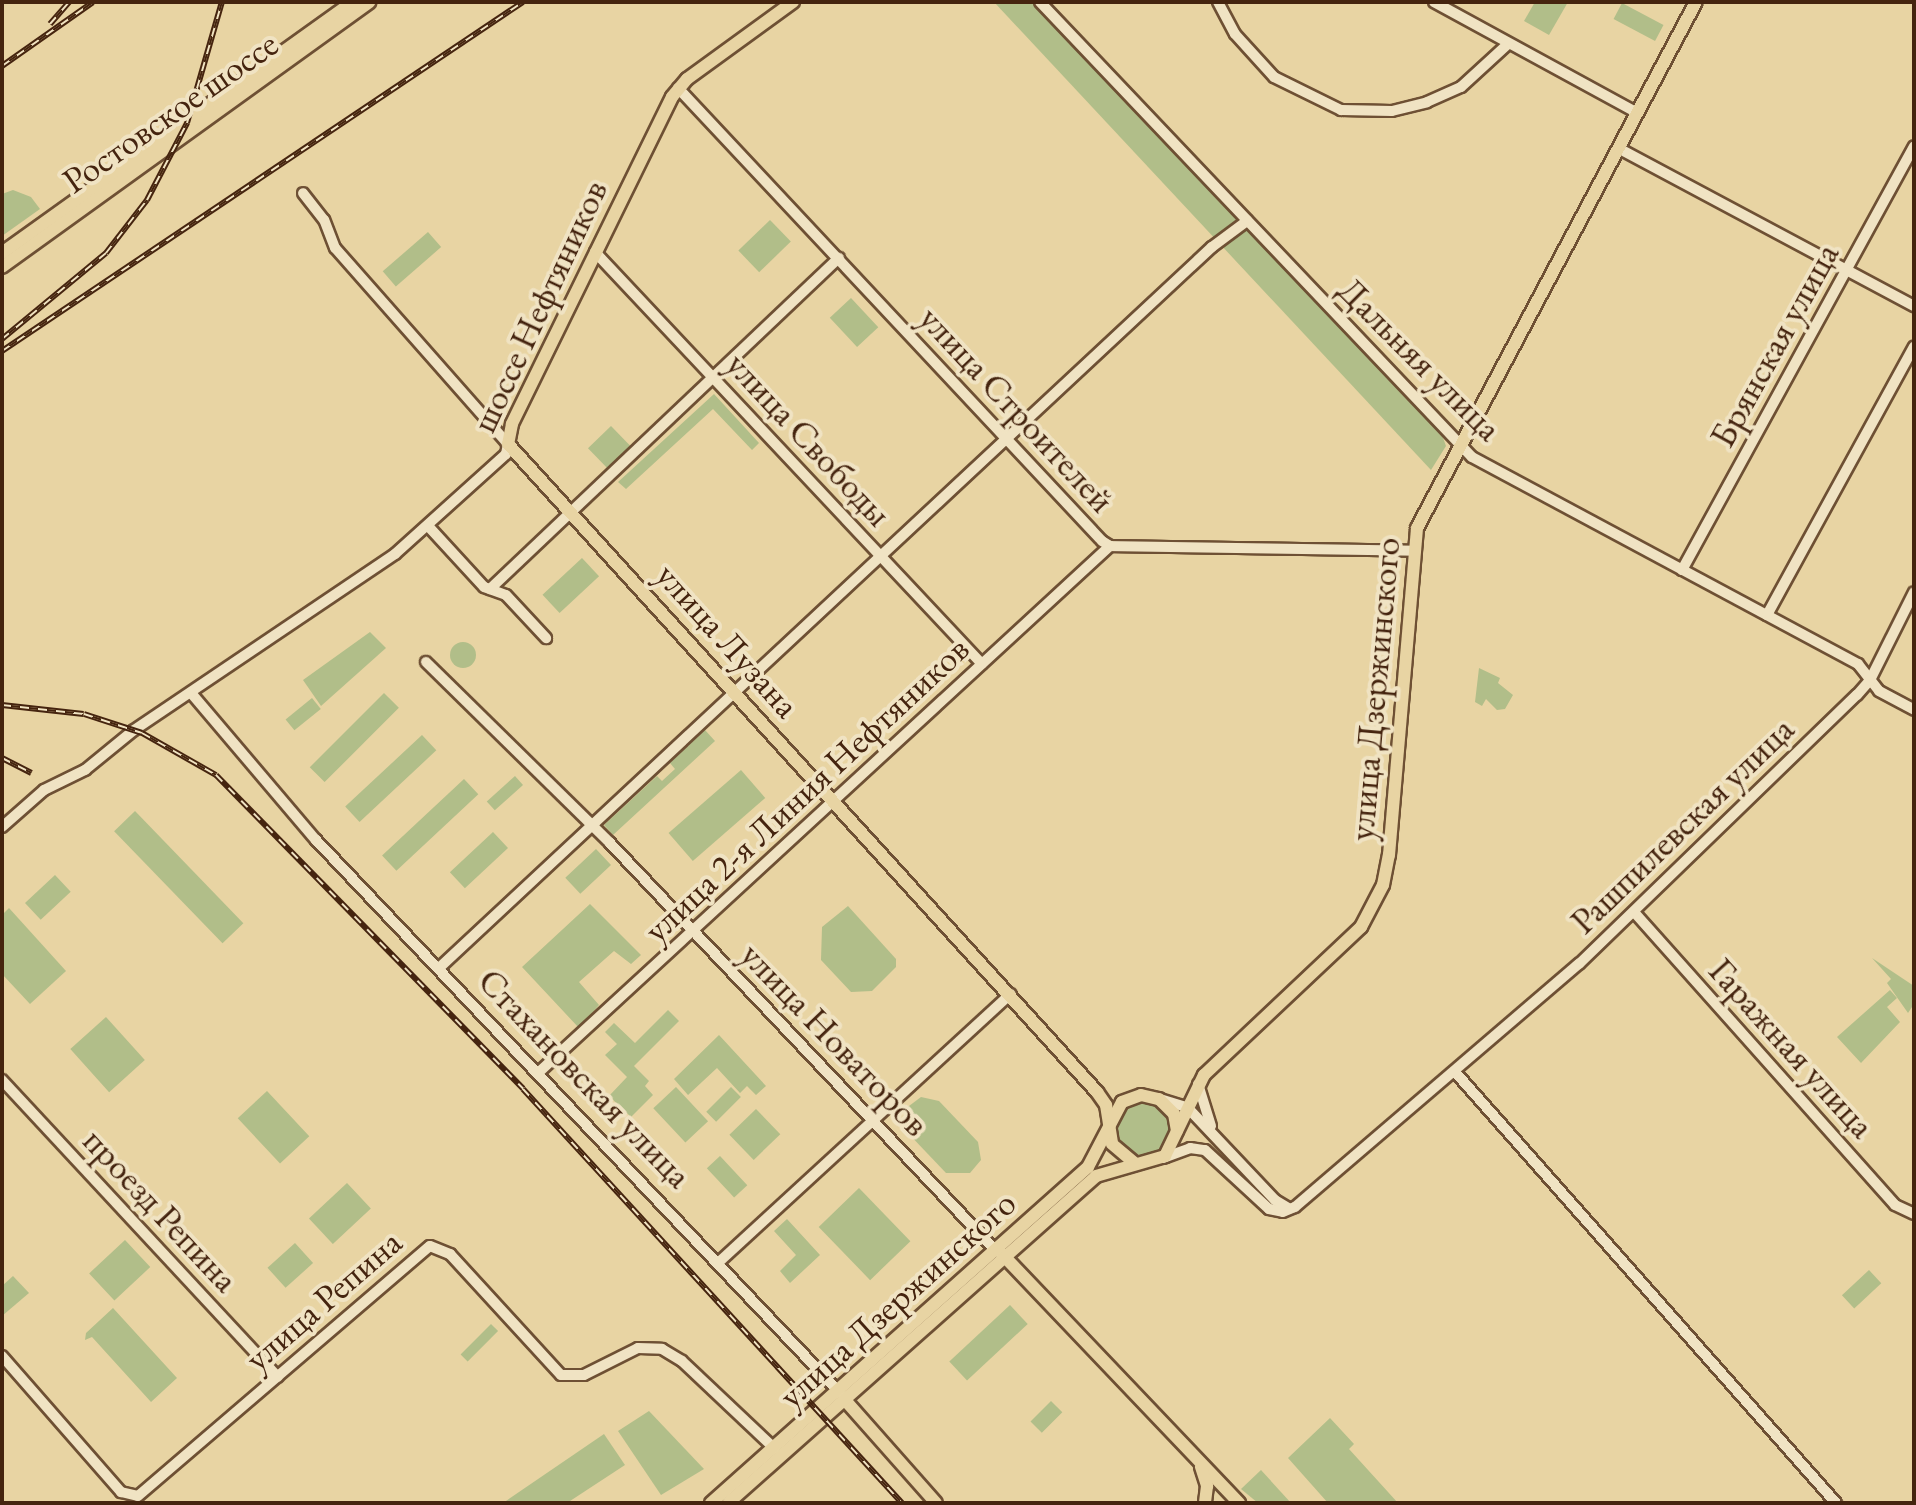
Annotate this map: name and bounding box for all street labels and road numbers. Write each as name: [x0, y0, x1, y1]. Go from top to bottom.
street label: Ростовское шоссе: [54, 22, 286, 202]
street label: шоссе Нефтяников: [462, 173, 616, 439]
street label: Брянская улица: [1700, 235, 1848, 455]
street label: Дальняя улица: [1329, 268, 1511, 450]
street label: улица Строителей: [910, 297, 1124, 521]
street label: улица Свободы: [717, 343, 901, 535]
street label: улица Дзержинского: [1339, 536, 1409, 842]
street label: улица Лузана: [647, 554, 809, 726]
street label: улица 2-я Линия Нефтяников: [635, 627, 977, 951]
street label: Рашпилевская улица: [1561, 707, 1803, 943]
street label: улица Новаторов: [732, 933, 938, 1145]
street label: Гаражная улица: [1700, 949, 1884, 1147]
street label: Стахановская улица: [469, 959, 701, 1197]
street label: проезд Репина: [74, 1119, 248, 1301]
street label: улица Дзержинского: [770, 1181, 1024, 1417]
street label: улица Репина: [236, 1220, 410, 1380]

